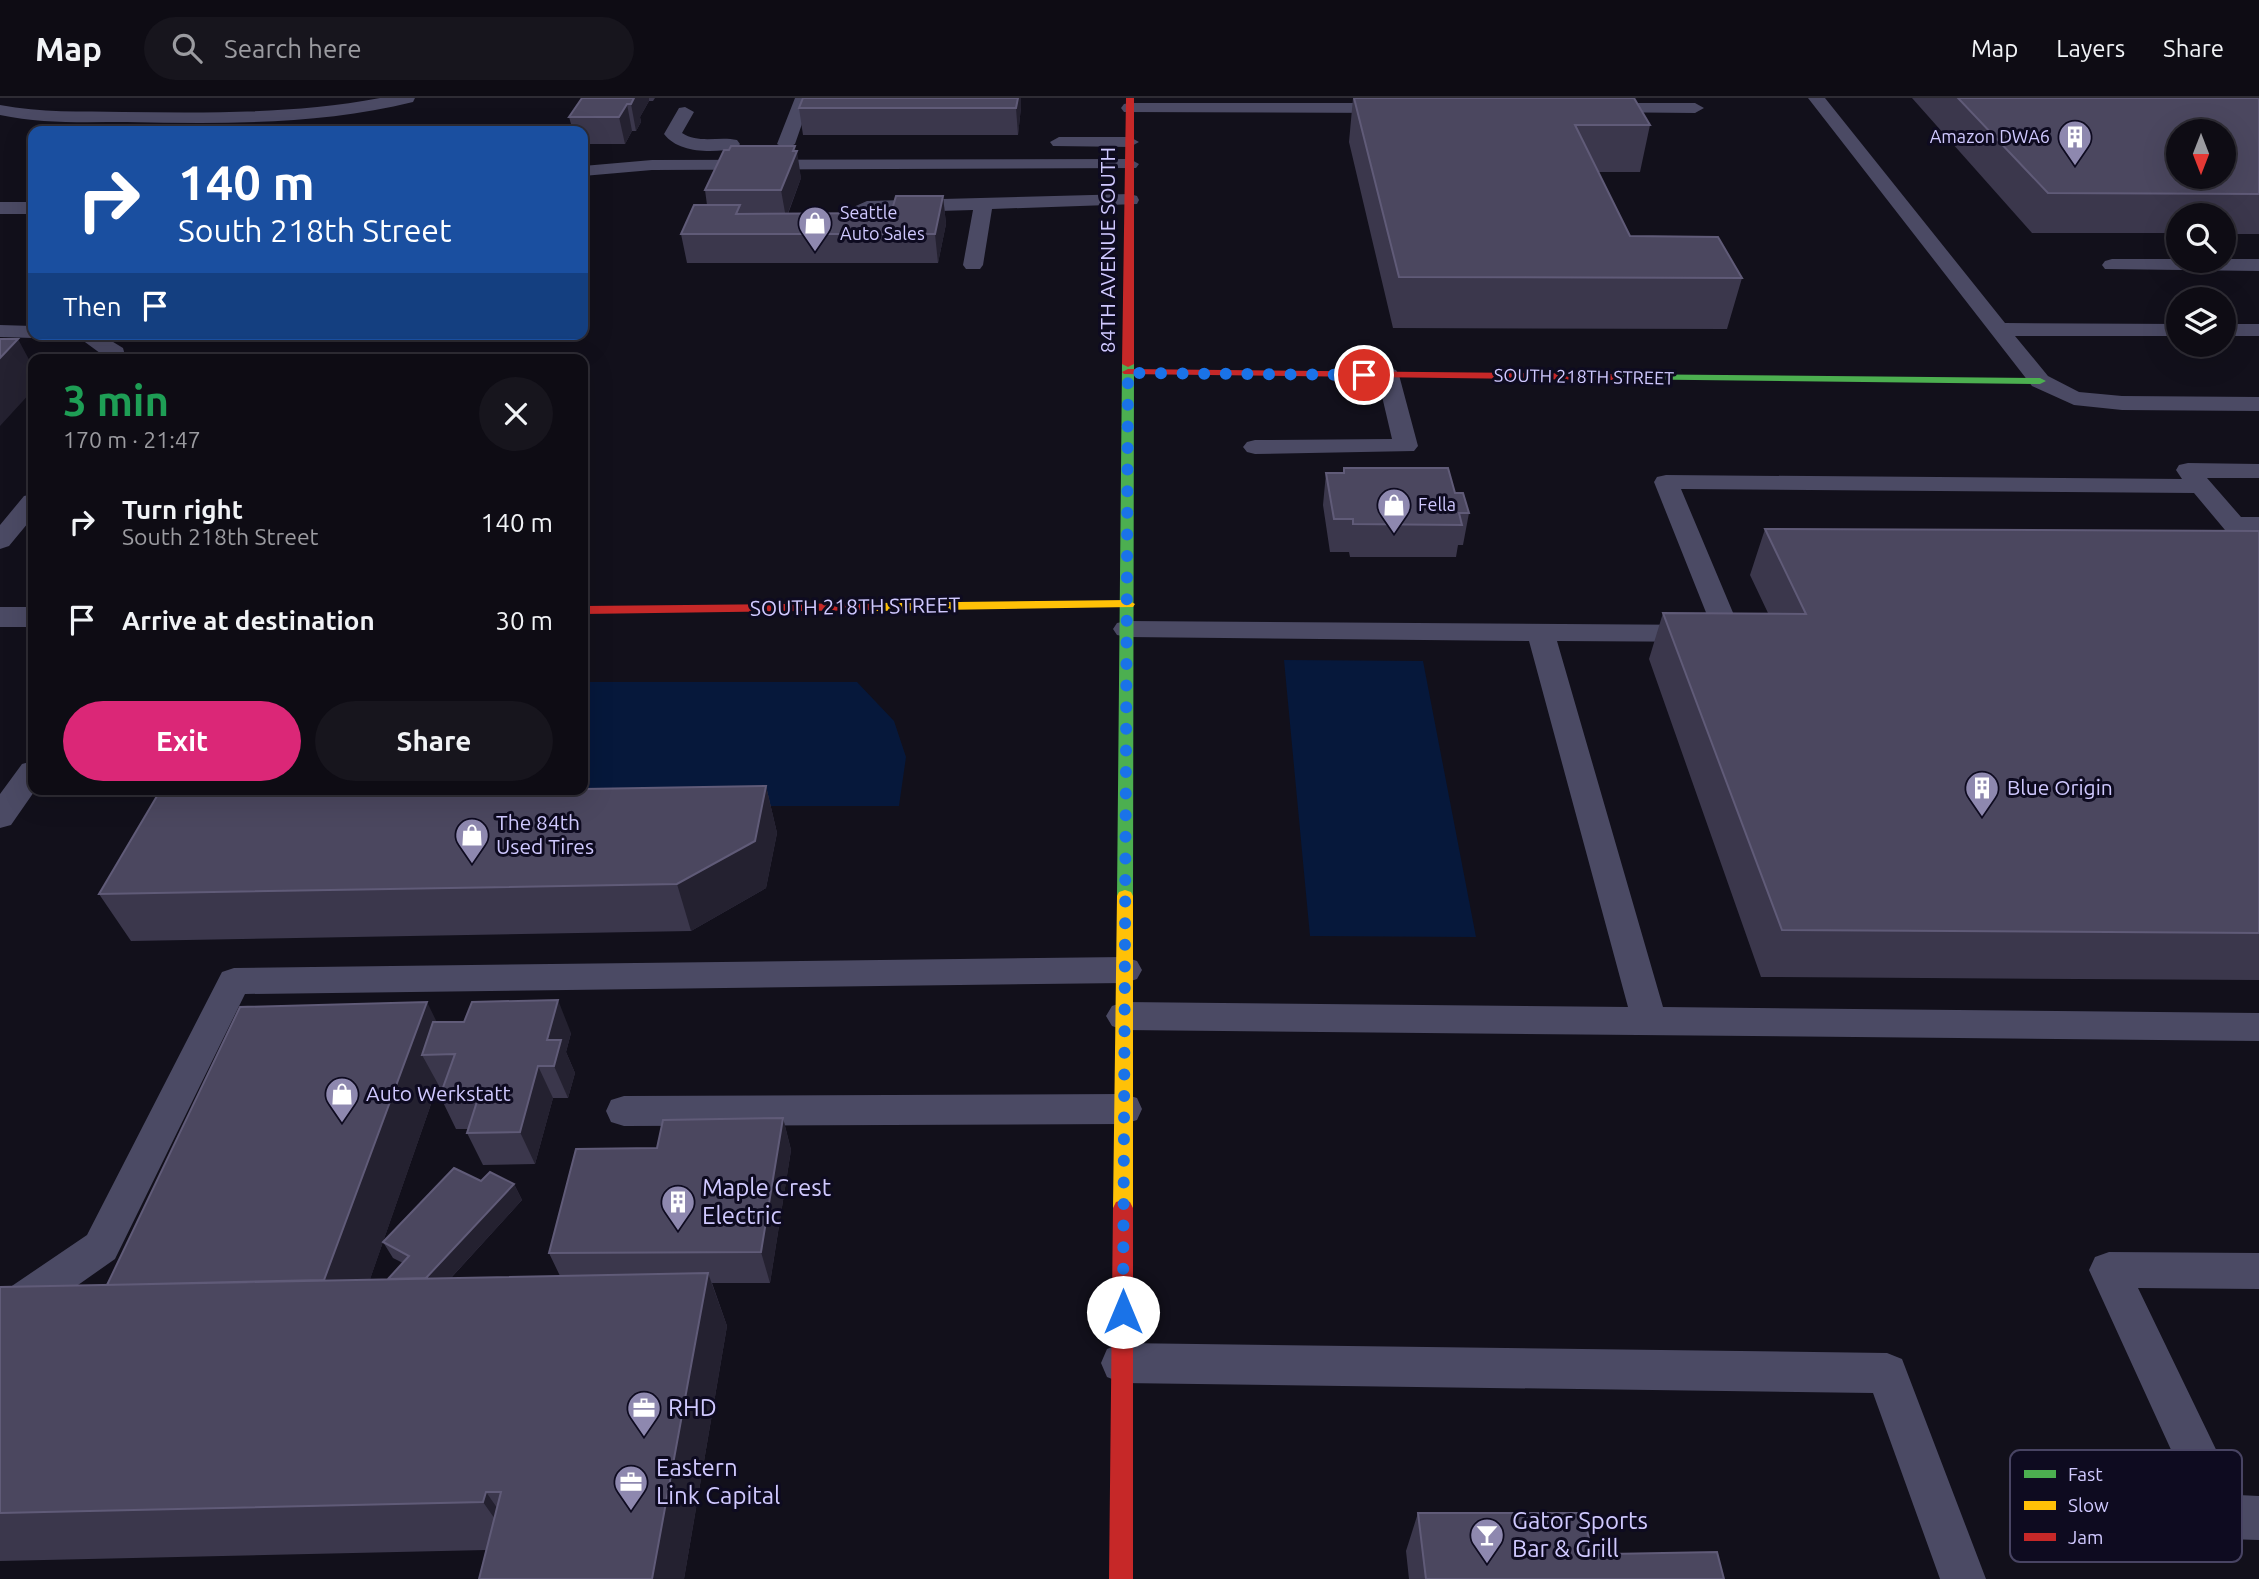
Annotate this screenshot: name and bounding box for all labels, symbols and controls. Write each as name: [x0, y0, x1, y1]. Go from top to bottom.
search box: [144, 17, 634, 80]
icon: search: [168, 29, 206, 67]
text: Map: [35, 30, 102, 67]
text: Search here: [224, 34, 362, 63]
text: Map: [1971, 35, 2018, 62]
text: Layers: [2056, 35, 2125, 62]
text: Share: [2163, 35, 2224, 62]
building icon: Amazon DWA6: [2056, 118, 2094, 167]
north arrow: [2166, 119, 2236, 189]
map controls: [2166, 119, 2236, 357]
place label: Amazon DWA6: [1930, 126, 2050, 146]
street label: 84TH AVENUE SOUTH: [1095, 147, 1119, 353]
icon: right: [63, 154, 154, 245]
text: 140 m: [178, 154, 315, 209]
place label: Seattle Auto Sales: [840, 202, 925, 243]
button: search: [2166, 203, 2236, 273]
shop icon: Seattle Auto Sales: [796, 204, 834, 253]
text: South 218th Street: [178, 212, 452, 248]
icon: arrive: [136, 287, 174, 325]
button: layers: [2166, 287, 2236, 357]
text: Then: [63, 292, 122, 321]
pin: [1334, 345, 1394, 405]
icon: arrive: [1345, 356, 1383, 394]
street label: SOUTH 218TH STREET: [1494, 364, 1674, 388]
text: 3 min: [63, 377, 169, 424]
button: close: [479, 377, 553, 451]
text: 170 m · 21:47: [63, 427, 201, 452]
shop icon: Fella: [1375, 486, 1413, 535]
place label: Fella: [1418, 494, 1456, 514]
text: Turn right: [122, 495, 243, 524]
icon: right: [63, 503, 101, 541]
text: 140 m: [481, 508, 553, 537]
text: South 218th Street: [122, 524, 319, 549]
street label: SOUTH 218TH STREET: [750, 592, 961, 620]
icon: arrive: [63, 601, 101, 639]
text: Arrive at destination: [122, 606, 375, 635]
text: 30 m: [495, 606, 553, 635]
button: Exit: [63, 701, 301, 781]
button: Share: [315, 701, 553, 781]
building icon: Blue Origin: [1963, 769, 2001, 818]
place label: Blue Origin: [2007, 775, 2113, 799]
place label: The 84th Used Tires: [496, 810, 594, 858]
shop icon: The 84th Used Tires: [453, 816, 491, 865]
shop icon: Auto Werkstatt: [323, 1075, 361, 1124]
place label: Auto Werkstatt: [366, 1081, 511, 1105]
place label: Maple Crest Electric: [702, 1174, 832, 1229]
building icon: Maple Crest Electric: [659, 1183, 697, 1232]
position arrow: [1086, 1275, 1160, 1349]
office icon: RHD: [625, 1389, 663, 1438]
place label: RHD: [668, 1394, 717, 1421]
legend: [2010, 1450, 2242, 1562]
place label: Eastern Link Capital: [656, 1454, 780, 1509]
office icon: Eastern Link Capital: [612, 1463, 650, 1512]
text: Fast: [2068, 1463, 2103, 1485]
text: Slow: [2068, 1494, 2109, 1516]
place label: Gator Sports Bar & Grill: [1512, 1507, 1648, 1562]
bar icon: Gator Sports Bar & Grill: [1468, 1516, 1506, 1565]
text: Jam: [2068, 1526, 2104, 1548]

